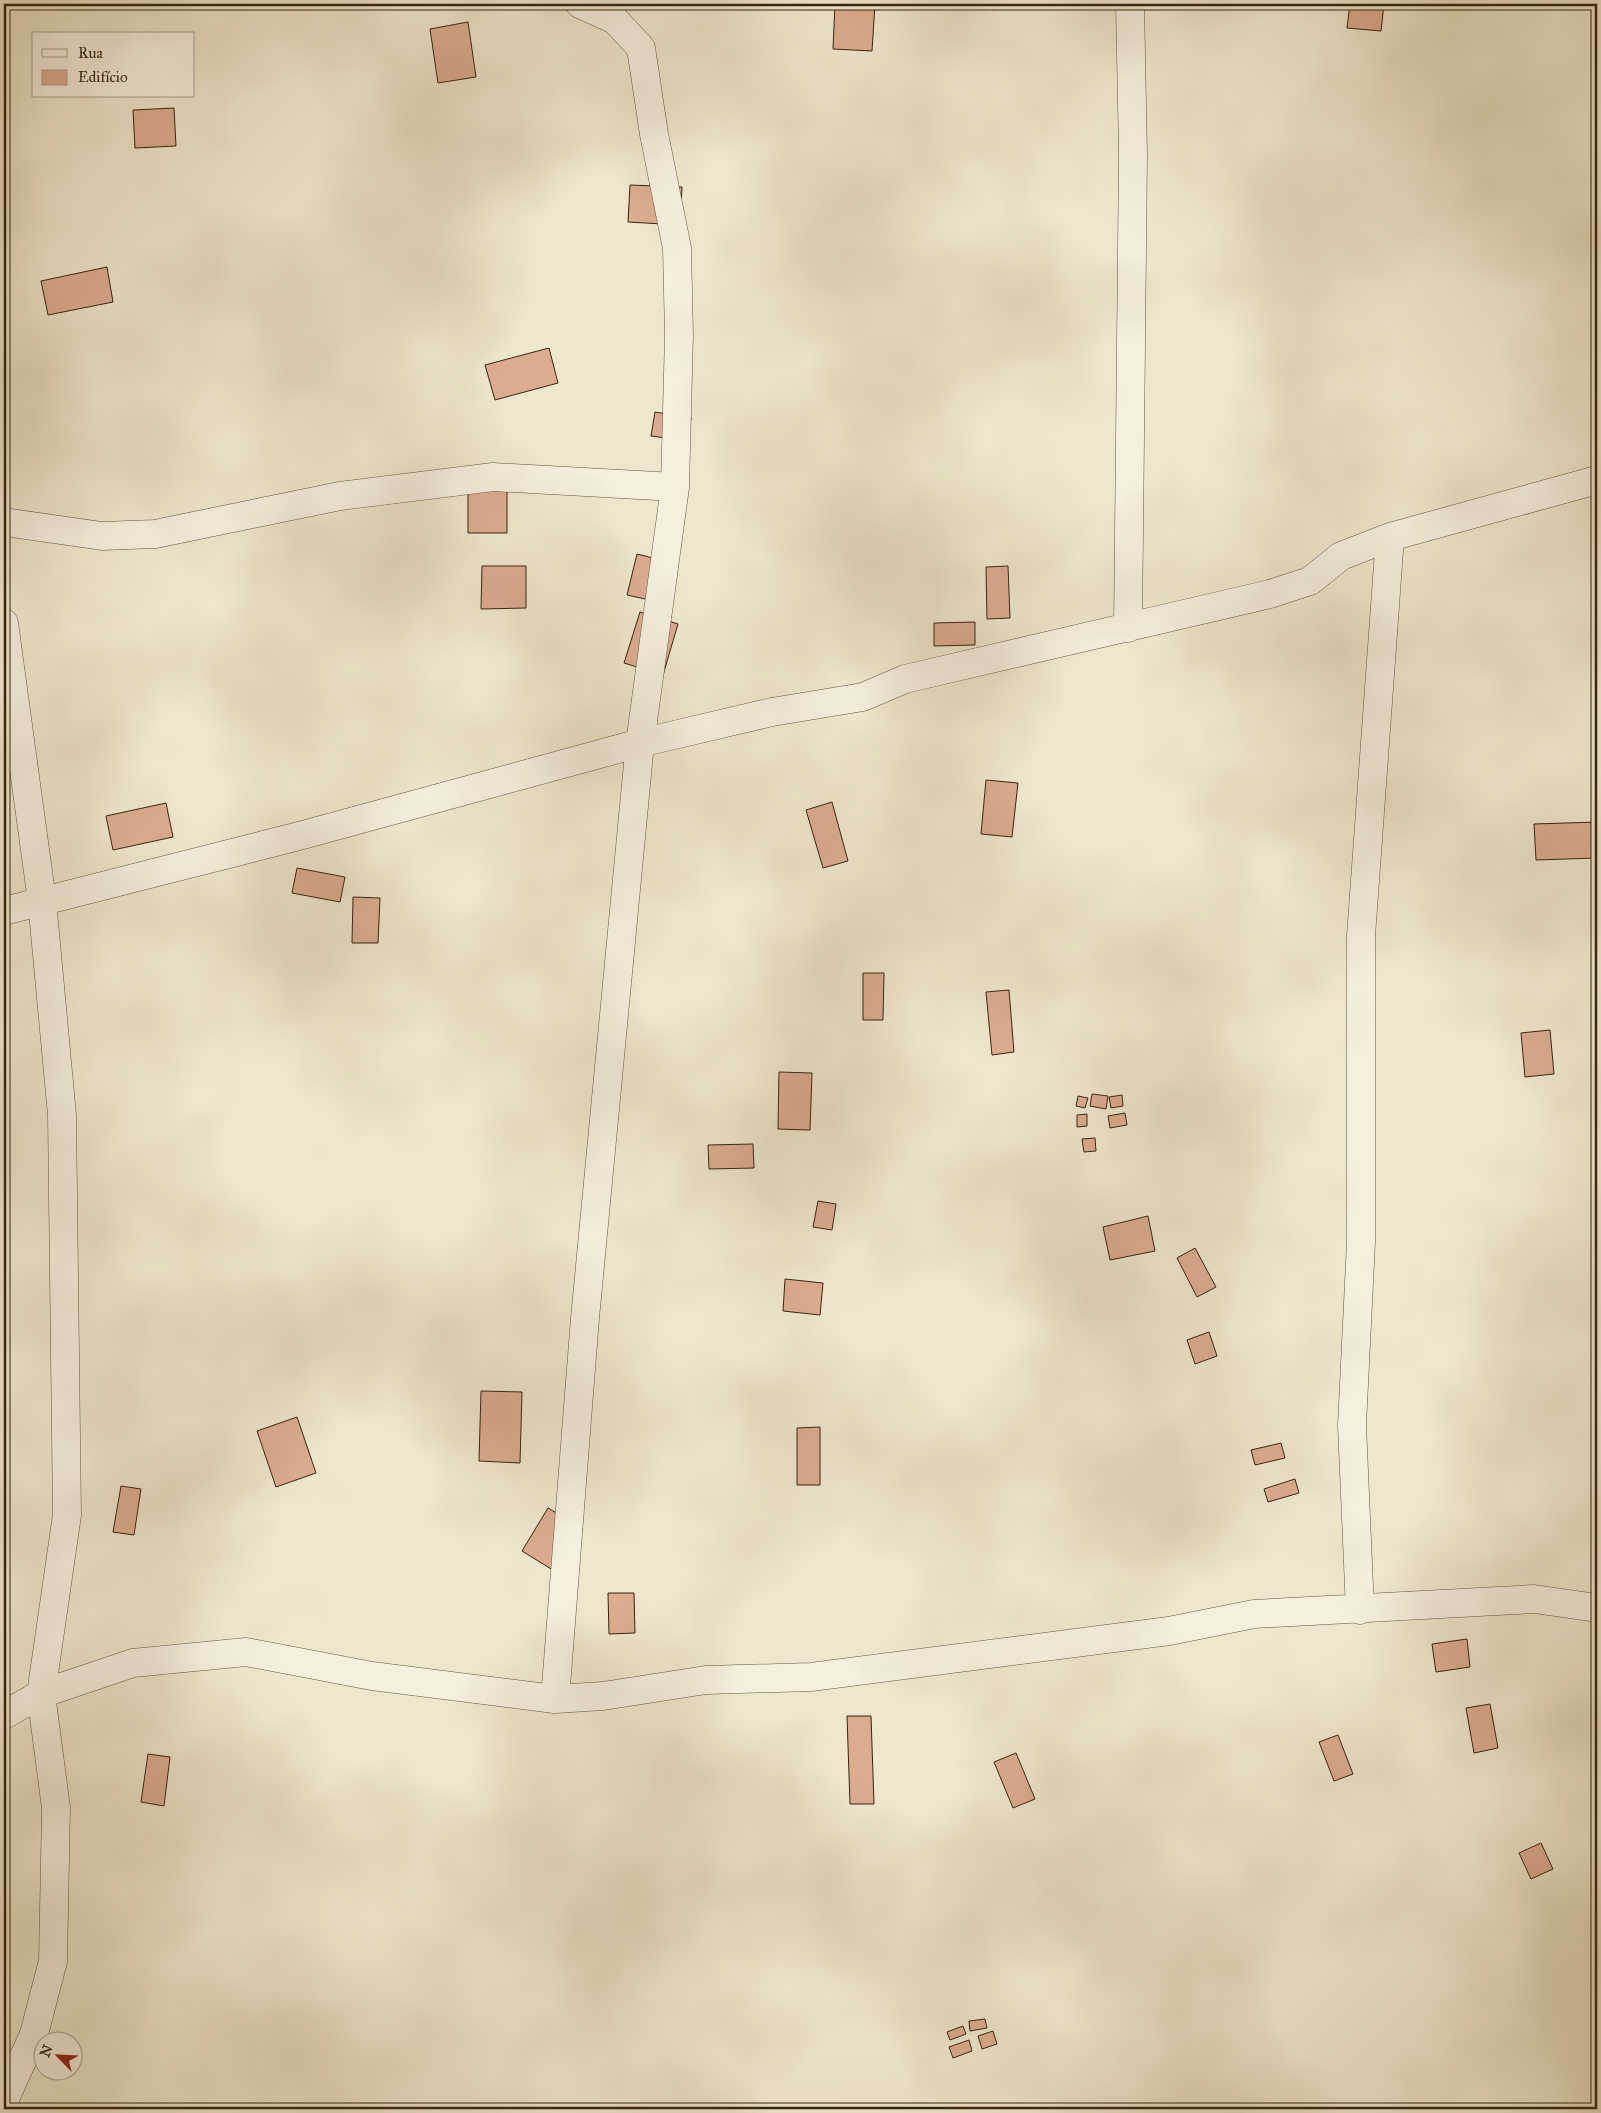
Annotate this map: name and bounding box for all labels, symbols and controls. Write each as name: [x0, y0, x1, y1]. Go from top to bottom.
legend: [32, 32, 195, 98]
text: Rua: [78, 44, 103, 62]
text: Edifício: [78, 68, 128, 86]
north arrow: [32, 2030, 82, 2080]
text: N: [36, 2042, 57, 2060]

